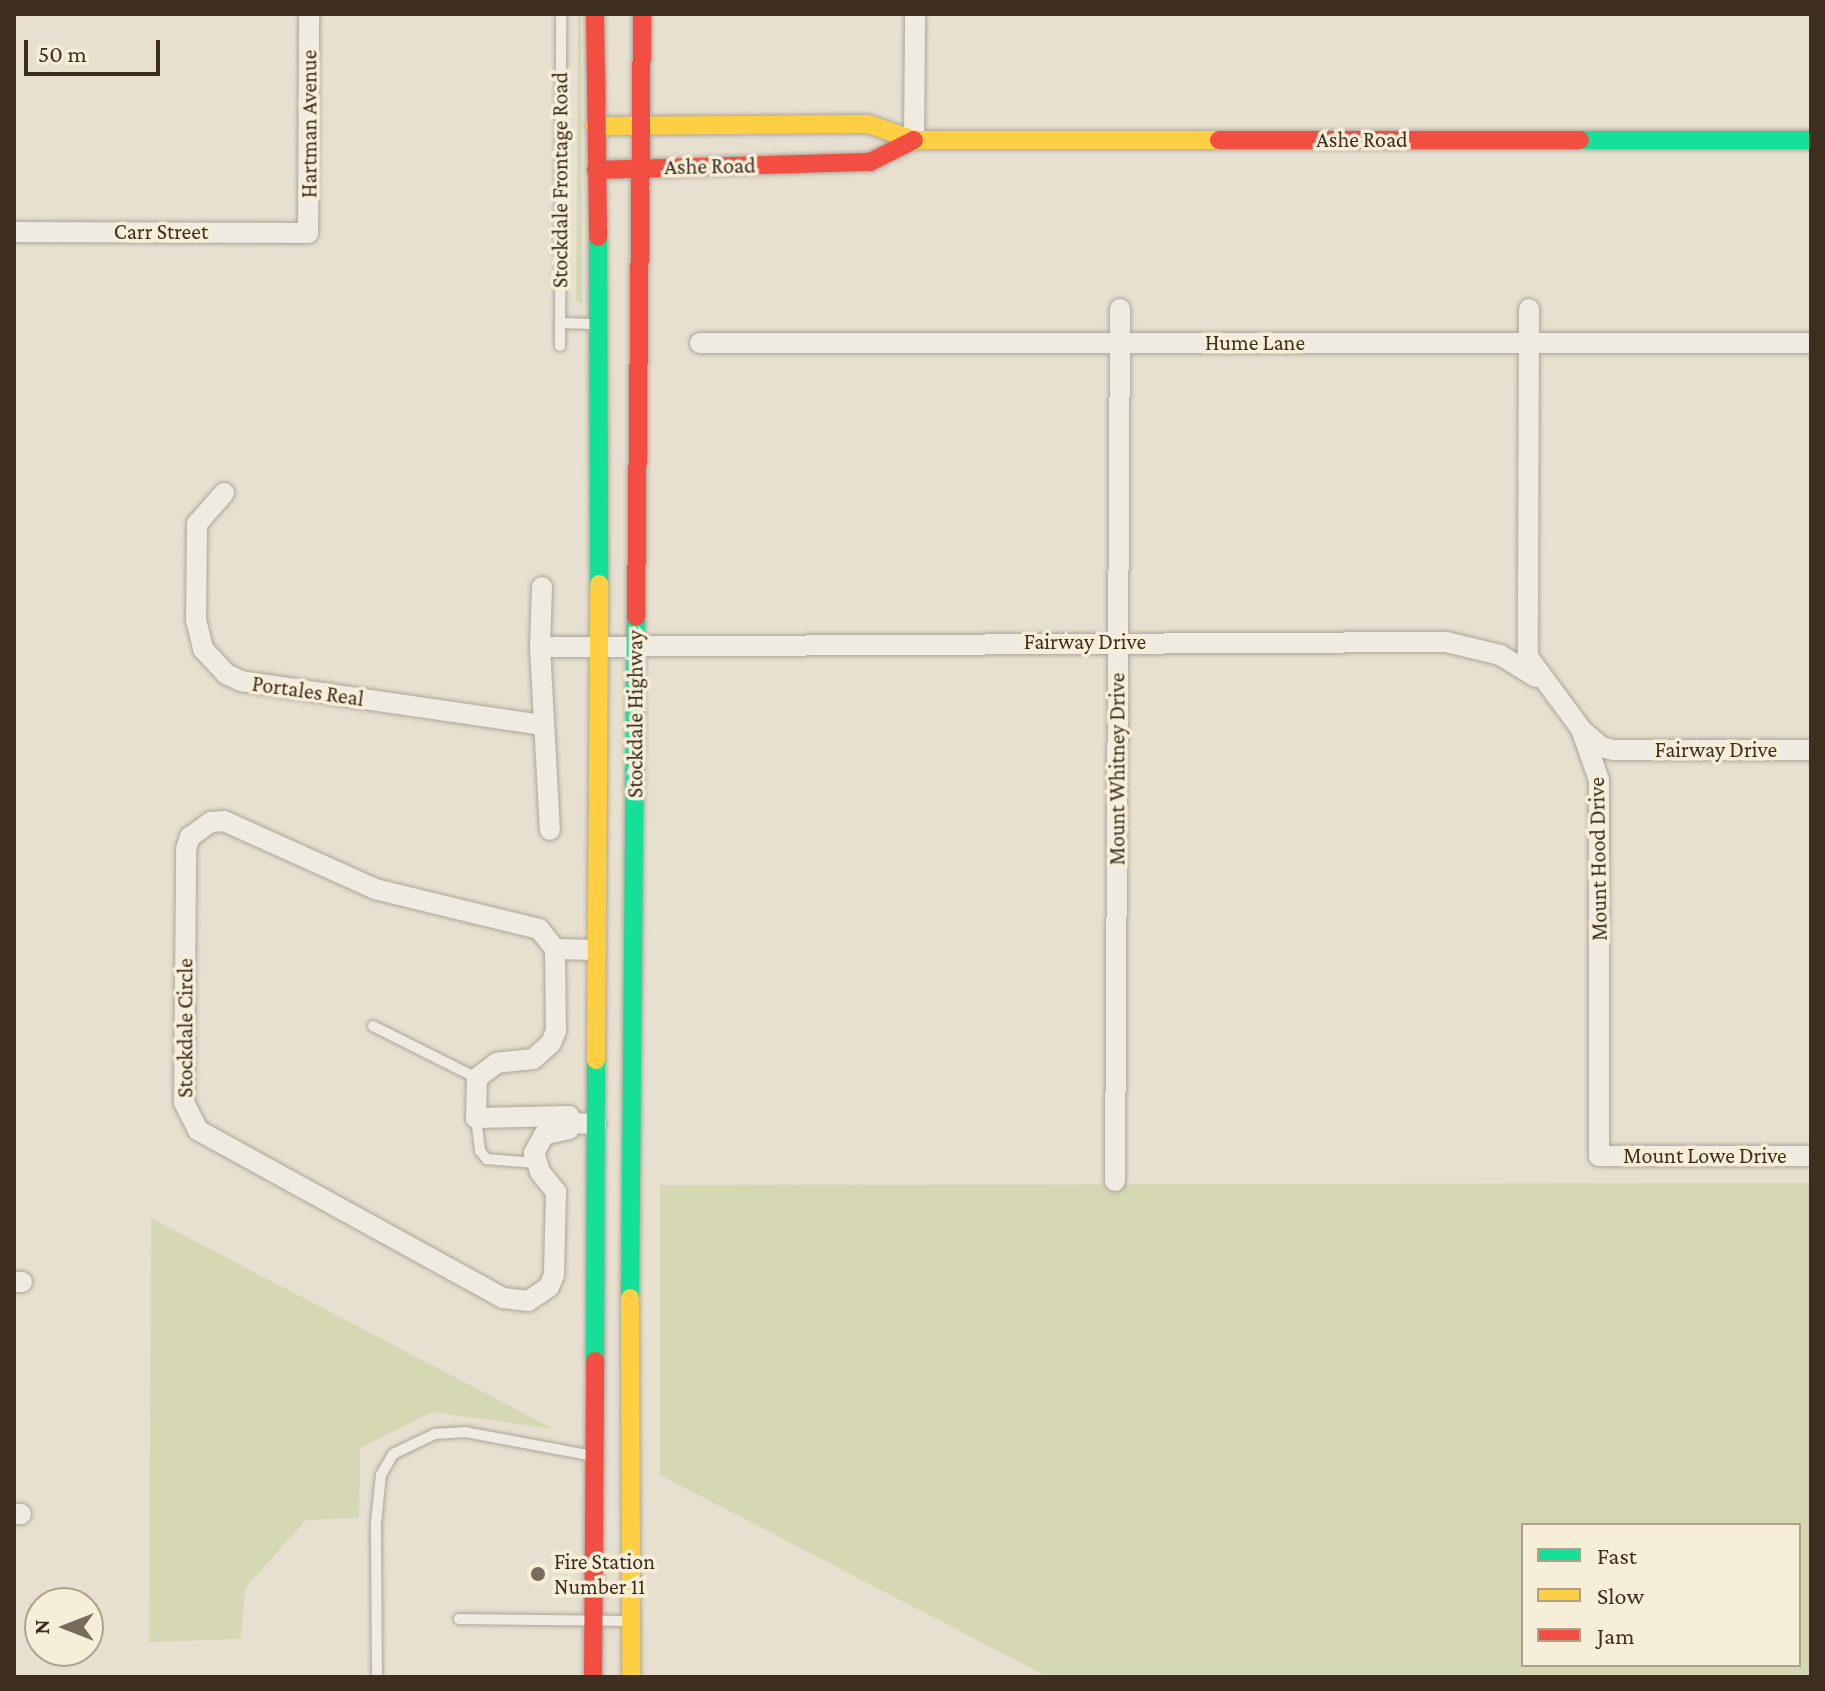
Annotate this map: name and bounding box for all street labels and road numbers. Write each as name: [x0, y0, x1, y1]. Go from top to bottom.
street label: Hartman Avenue: [296, 50, 322, 198]
street label: Stockdale Frontage Road: [547, 72, 573, 288]
street label: Ashe Road: [1316, 127, 1408, 153]
street label: Ashe Road: [664, 152, 756, 180]
street label: Carr Street: [114, 219, 208, 245]
street label: Hume Lane: [1205, 330, 1305, 356]
street label: Fairway Drive: [1024, 629, 1146, 655]
street label: Stockdale Highway: [622, 630, 648, 798]
street label: Portales Real: [250, 670, 366, 712]
street label: Mount Whitney Drive: [1104, 673, 1130, 865]
street label: Fairway Drive: [1655, 737, 1777, 763]
street label: Mount Hood Drive: [1583, 777, 1613, 941]
street label: Stockdale Circle: [172, 958, 198, 1098]
street label: Mount Lowe Drive: [1623, 1143, 1787, 1169]

